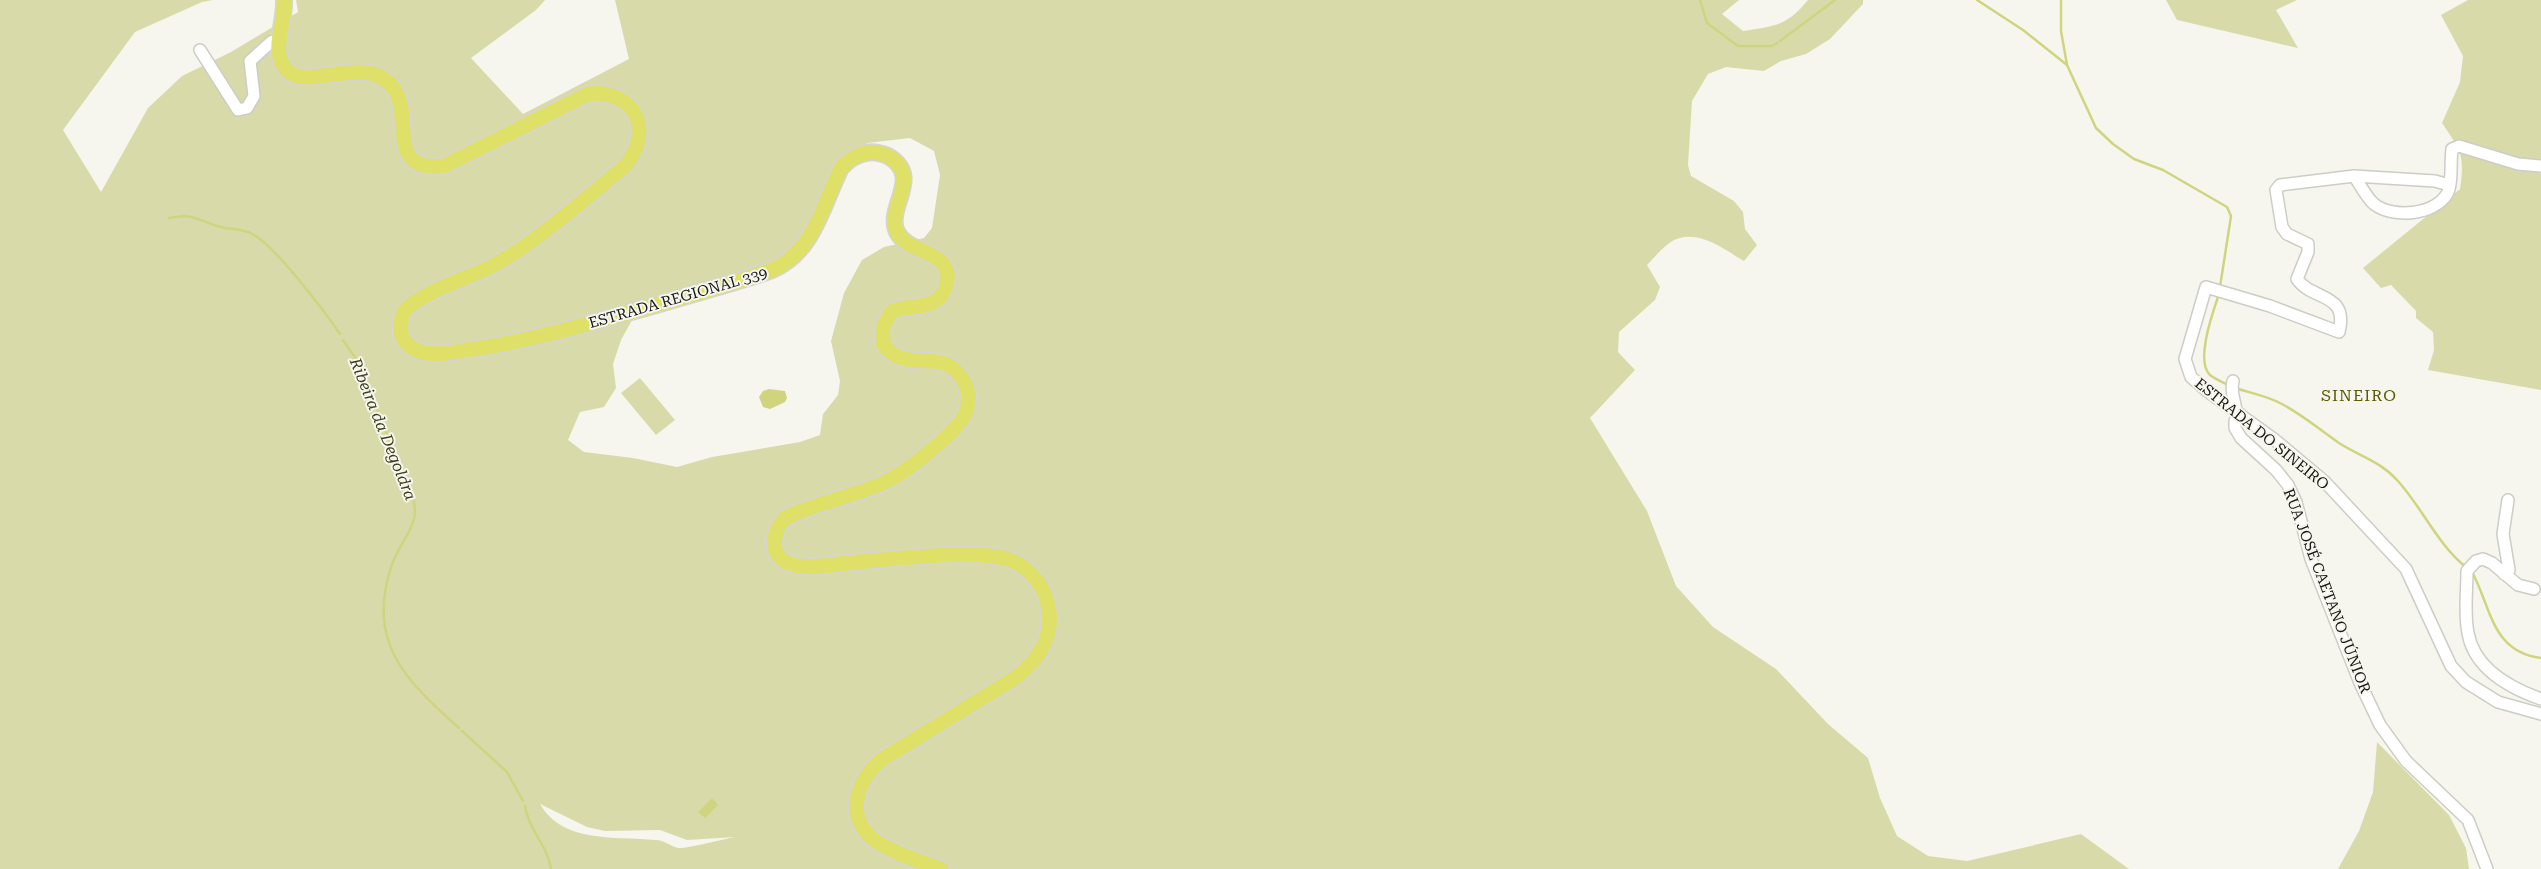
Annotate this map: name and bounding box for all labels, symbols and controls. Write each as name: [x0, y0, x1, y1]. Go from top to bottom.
street label: ESTRADA REGIONAL 339: [587, 264, 769, 332]
water label: Ribeira da Degoldra: [345, 354, 420, 503]
street label: ESTRADA DO SINEIRO: [2191, 374, 2333, 494]
district label: SINEIRO: [2321, 386, 2397, 405]
street label: RUA JOSÉ CAETANO JÚNIOR: [2280, 486, 2376, 696]

